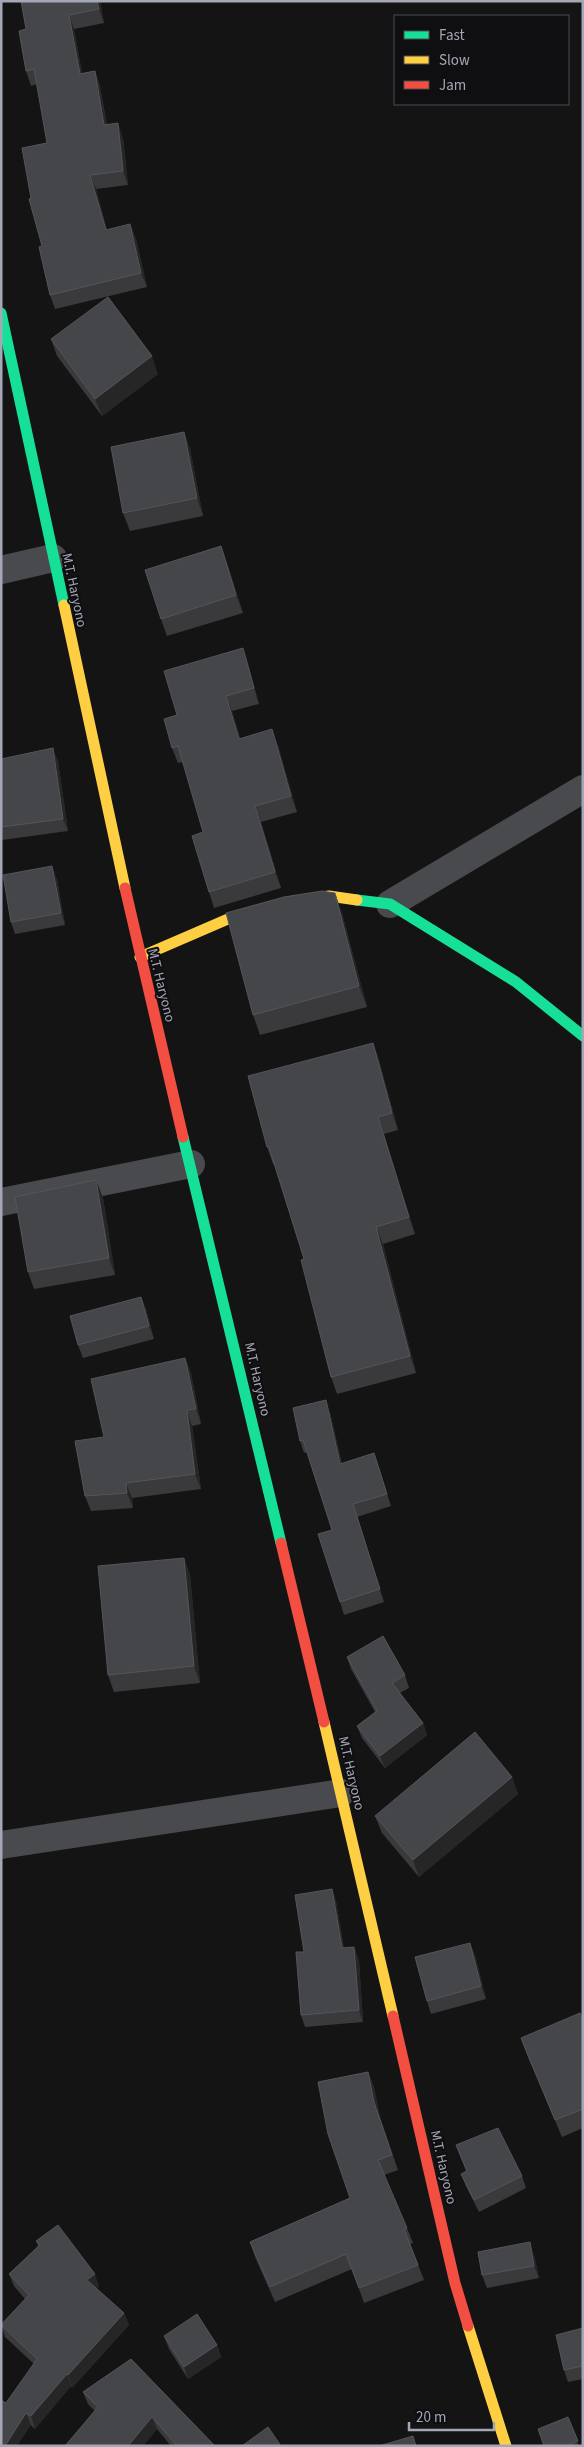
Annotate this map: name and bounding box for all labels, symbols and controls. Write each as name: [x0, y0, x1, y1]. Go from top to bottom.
legend: [394, 15, 569, 105]
text: Fast: [439, 25, 465, 46]
text: Slow: [439, 50, 470, 71]
text: Jam: [439, 75, 466, 96]
street label: M.T. Haryono: [56, 551, 92, 629]
street label: M.T. Haryono: [142, 946, 180, 1024]
street label: M.T. Haryono: [239, 1340, 275, 1418]
street label: M.T. Haryono: [333, 1734, 369, 1812]
street label: M.T. Haryono: [425, 2128, 461, 2206]
scale bar: [409, 2400, 494, 2432]
text: 20 m: [416, 2407, 446, 2428]

